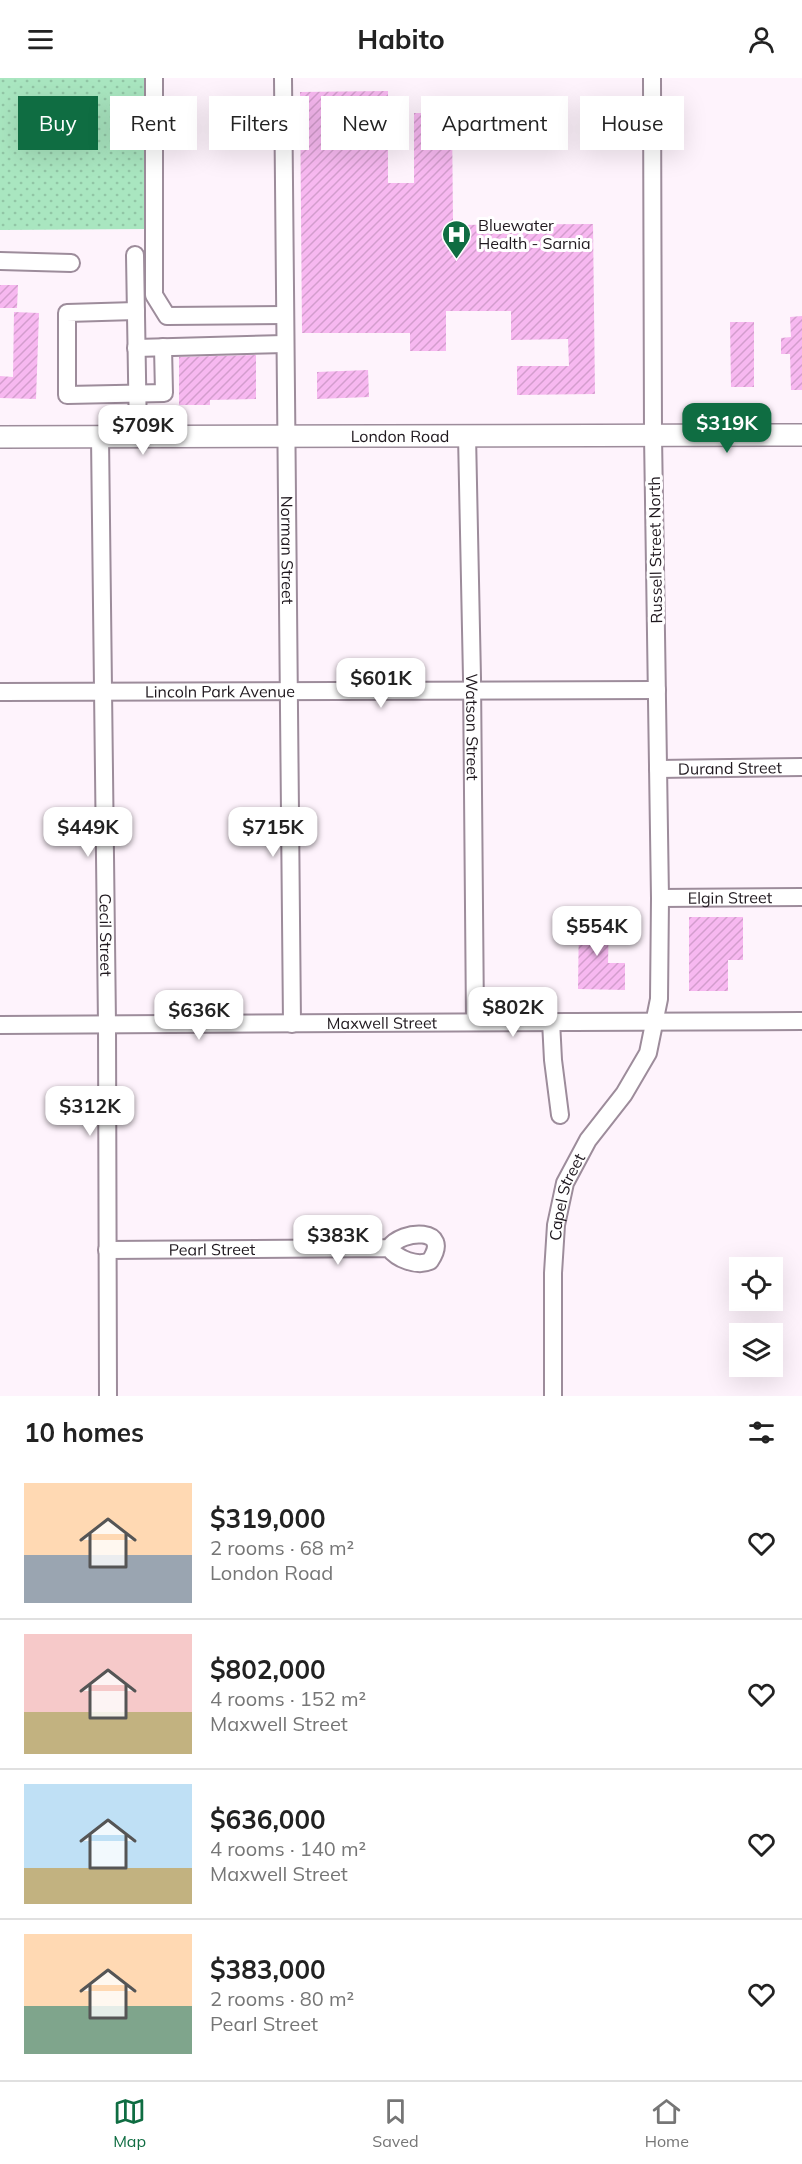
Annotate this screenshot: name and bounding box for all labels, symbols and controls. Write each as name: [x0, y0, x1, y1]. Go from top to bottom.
text: Habito: [357, 22, 445, 56]
icon: menu: [24, 23, 57, 56]
icon: person: [745, 23, 778, 56]
chip: Buy: [18, 96, 98, 150]
chip: Rent: [110, 96, 197, 150]
chip: Filters: [209, 96, 309, 150]
chip: New: [321, 96, 409, 150]
chip: Apartment: [421, 96, 568, 150]
chip: House: [580, 96, 684, 150]
place label: Bluewater Health - Sarnia: [478, 215, 591, 253]
hospital icon: Bluewater Health - Sarnia: [441, 218, 473, 260]
pin: $319K: [685, 403, 769, 454]
pin: $709K: [101, 405, 185, 456]
text: $319K: [696, 410, 758, 435]
text: $709K: [112, 412, 174, 437]
street label: London Road: [351, 426, 449, 446]
street label: Russell Street North: [644, 476, 666, 624]
street label: Norman Street: [277, 496, 298, 605]
pin: $601K: [339, 658, 423, 709]
text: $601K: [350, 665, 412, 690]
street label: Watson Street: [462, 673, 483, 781]
street label: Lincoln Park Avenue: [145, 681, 295, 702]
street label: Durand Street: [678, 757, 783, 779]
pin: $449K: [46, 807, 130, 858]
pin: $715K: [231, 807, 315, 858]
text: $449K: [57, 814, 119, 839]
text: $715K: [242, 814, 304, 839]
street label: Elgin Street: [688, 887, 773, 908]
street label: Cecil Street: [95, 893, 116, 977]
pin: $554K: [555, 906, 639, 957]
text: $554K: [566, 913, 628, 938]
pin: $802K: [471, 987, 555, 1038]
pin: $636K: [157, 990, 241, 1041]
text: $802K: [482, 994, 544, 1019]
text: $636K: [168, 997, 230, 1022]
street label: Maxwell Street: [327, 1012, 438, 1033]
pin: $312K: [48, 1086, 132, 1137]
text: $312K: [59, 1093, 121, 1118]
street label: Capel Street: [545, 1149, 589, 1241]
pin: $383K: [296, 1215, 380, 1266]
text: $383K: [307, 1222, 369, 1247]
street label: Pearl Street: [169, 1239, 256, 1260]
map controls: [729, 1257, 783, 1377]
button: locate: [729, 1257, 783, 1311]
button: layers: [729, 1323, 783, 1377]
text: 10 homes: [24, 1416, 144, 1449]
icon: filters: [745, 1416, 778, 1449]
text: $319,000: [210, 1502, 326, 1535]
icon: home: [72, 1507, 144, 1579]
icon: heart: [745, 1527, 778, 1560]
text: 2 rooms · 68 m²: [210, 1535, 354, 1560]
text: London Road: [210, 1560, 333, 1585]
text: $802,000: [210, 1653, 326, 1686]
icon: home: [72, 1658, 144, 1730]
icon: heart: [745, 1678, 778, 1711]
text: 4 rooms · 152 m²: [210, 1686, 366, 1711]
text: Maxwell Street: [210, 1711, 348, 1736]
text: $636,000: [210, 1803, 326, 1836]
icon: home: [72, 1808, 144, 1880]
icon: heart: [745, 1828, 778, 1861]
text: 4 rooms · 140 m²: [210, 1836, 366, 1861]
text: Maxwell Street: [210, 1861, 348, 1886]
text: $383,000: [210, 1953, 326, 1986]
icon: home: [72, 1958, 144, 2030]
icon: heart: [745, 1978, 778, 2011]
text: 2 rooms · 80 m²: [210, 1986, 354, 2011]
text: Pearl Street: [210, 2011, 318, 2036]
tab: Map: [113, 2095, 146, 2151]
tab: Saved: [372, 2095, 419, 2151]
tab: Home: [645, 2095, 689, 2151]

